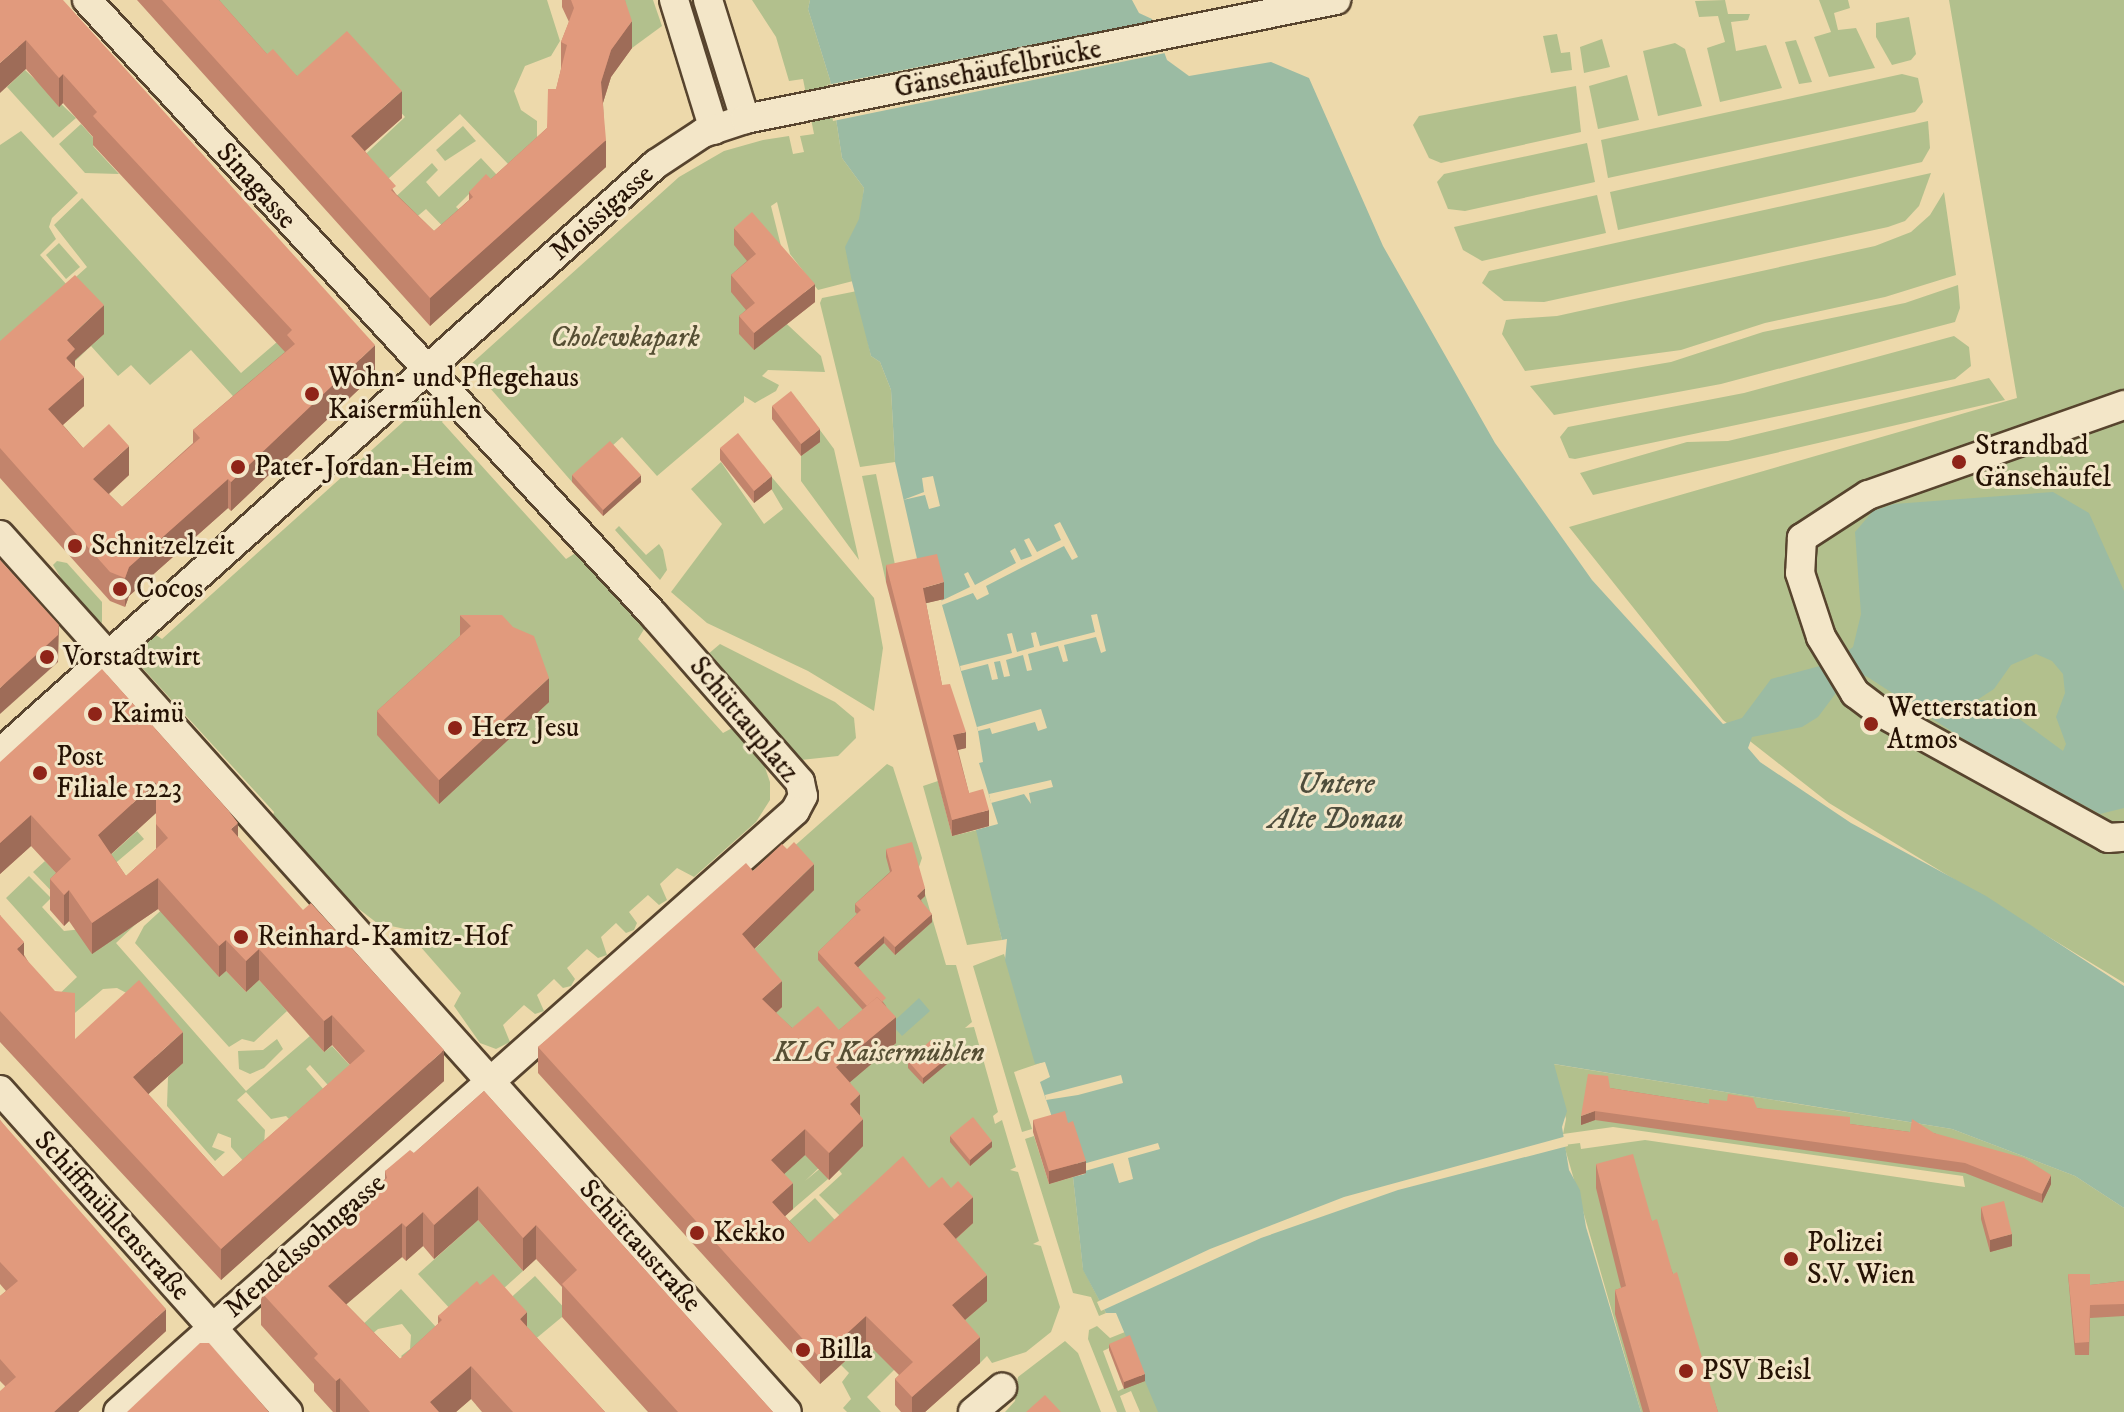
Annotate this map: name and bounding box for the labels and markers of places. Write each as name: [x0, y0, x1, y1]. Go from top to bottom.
place label: Wohn- und Pflegehaus Kaisermühlen: [328, 361, 579, 427]
marker: Wohn- und Pflegehaus Kaisermühlen: [303, 385, 321, 403]
place label: Strandbad Gänsehäufel: [1975, 429, 2111, 495]
place label: Pater-Jordan-Heim: [254, 450, 474, 484]
marker: Strandbad Gänsehäufel: [1950, 453, 1968, 471]
marker: Pater-Jordan-Heim: [229, 458, 247, 476]
place label: Schnitzelzeit: [91, 529, 235, 563]
marker: Schnitzelzeit: [66, 537, 84, 555]
place label: Cocos: [136, 572, 203, 606]
marker: Cocos: [111, 580, 129, 598]
place label: Vorstadtwirt: [63, 640, 201, 674]
marker: Vorstadtwirt: [38, 648, 56, 666]
place label: Wetterstation Atmos: [1887, 691, 2038, 757]
place label: Kaimü: [111, 697, 184, 731]
marker: Kaimü: [86, 705, 104, 723]
place label: Herz Jesu: [471, 711, 579, 745]
marker: Wetterstation Atmos: [1862, 715, 1880, 733]
marker: Herz Jesu: [446, 719, 464, 737]
place label: Post Filiale 1223: [56, 740, 182, 806]
marker: Post Filiale 1223: [31, 764, 49, 782]
place label: Reinhard-Kamitz-Hof: [257, 920, 509, 954]
marker: Reinhard-Kamitz-Hof: [232, 928, 250, 946]
place label: Kekko: [713, 1216, 785, 1250]
marker: Kekko: [688, 1224, 706, 1242]
place label: Polizei S.V. Wien: [1807, 1226, 1915, 1292]
marker: Polizei S.V. Wien: [1782, 1250, 1800, 1268]
place label: Billa: [819, 1333, 873, 1367]
marker: Billa: [794, 1341, 812, 1359]
place label: PSV Beisl: [1702, 1354, 1811, 1388]
marker: PSV Beisl: [1677, 1362, 1695, 1380]

